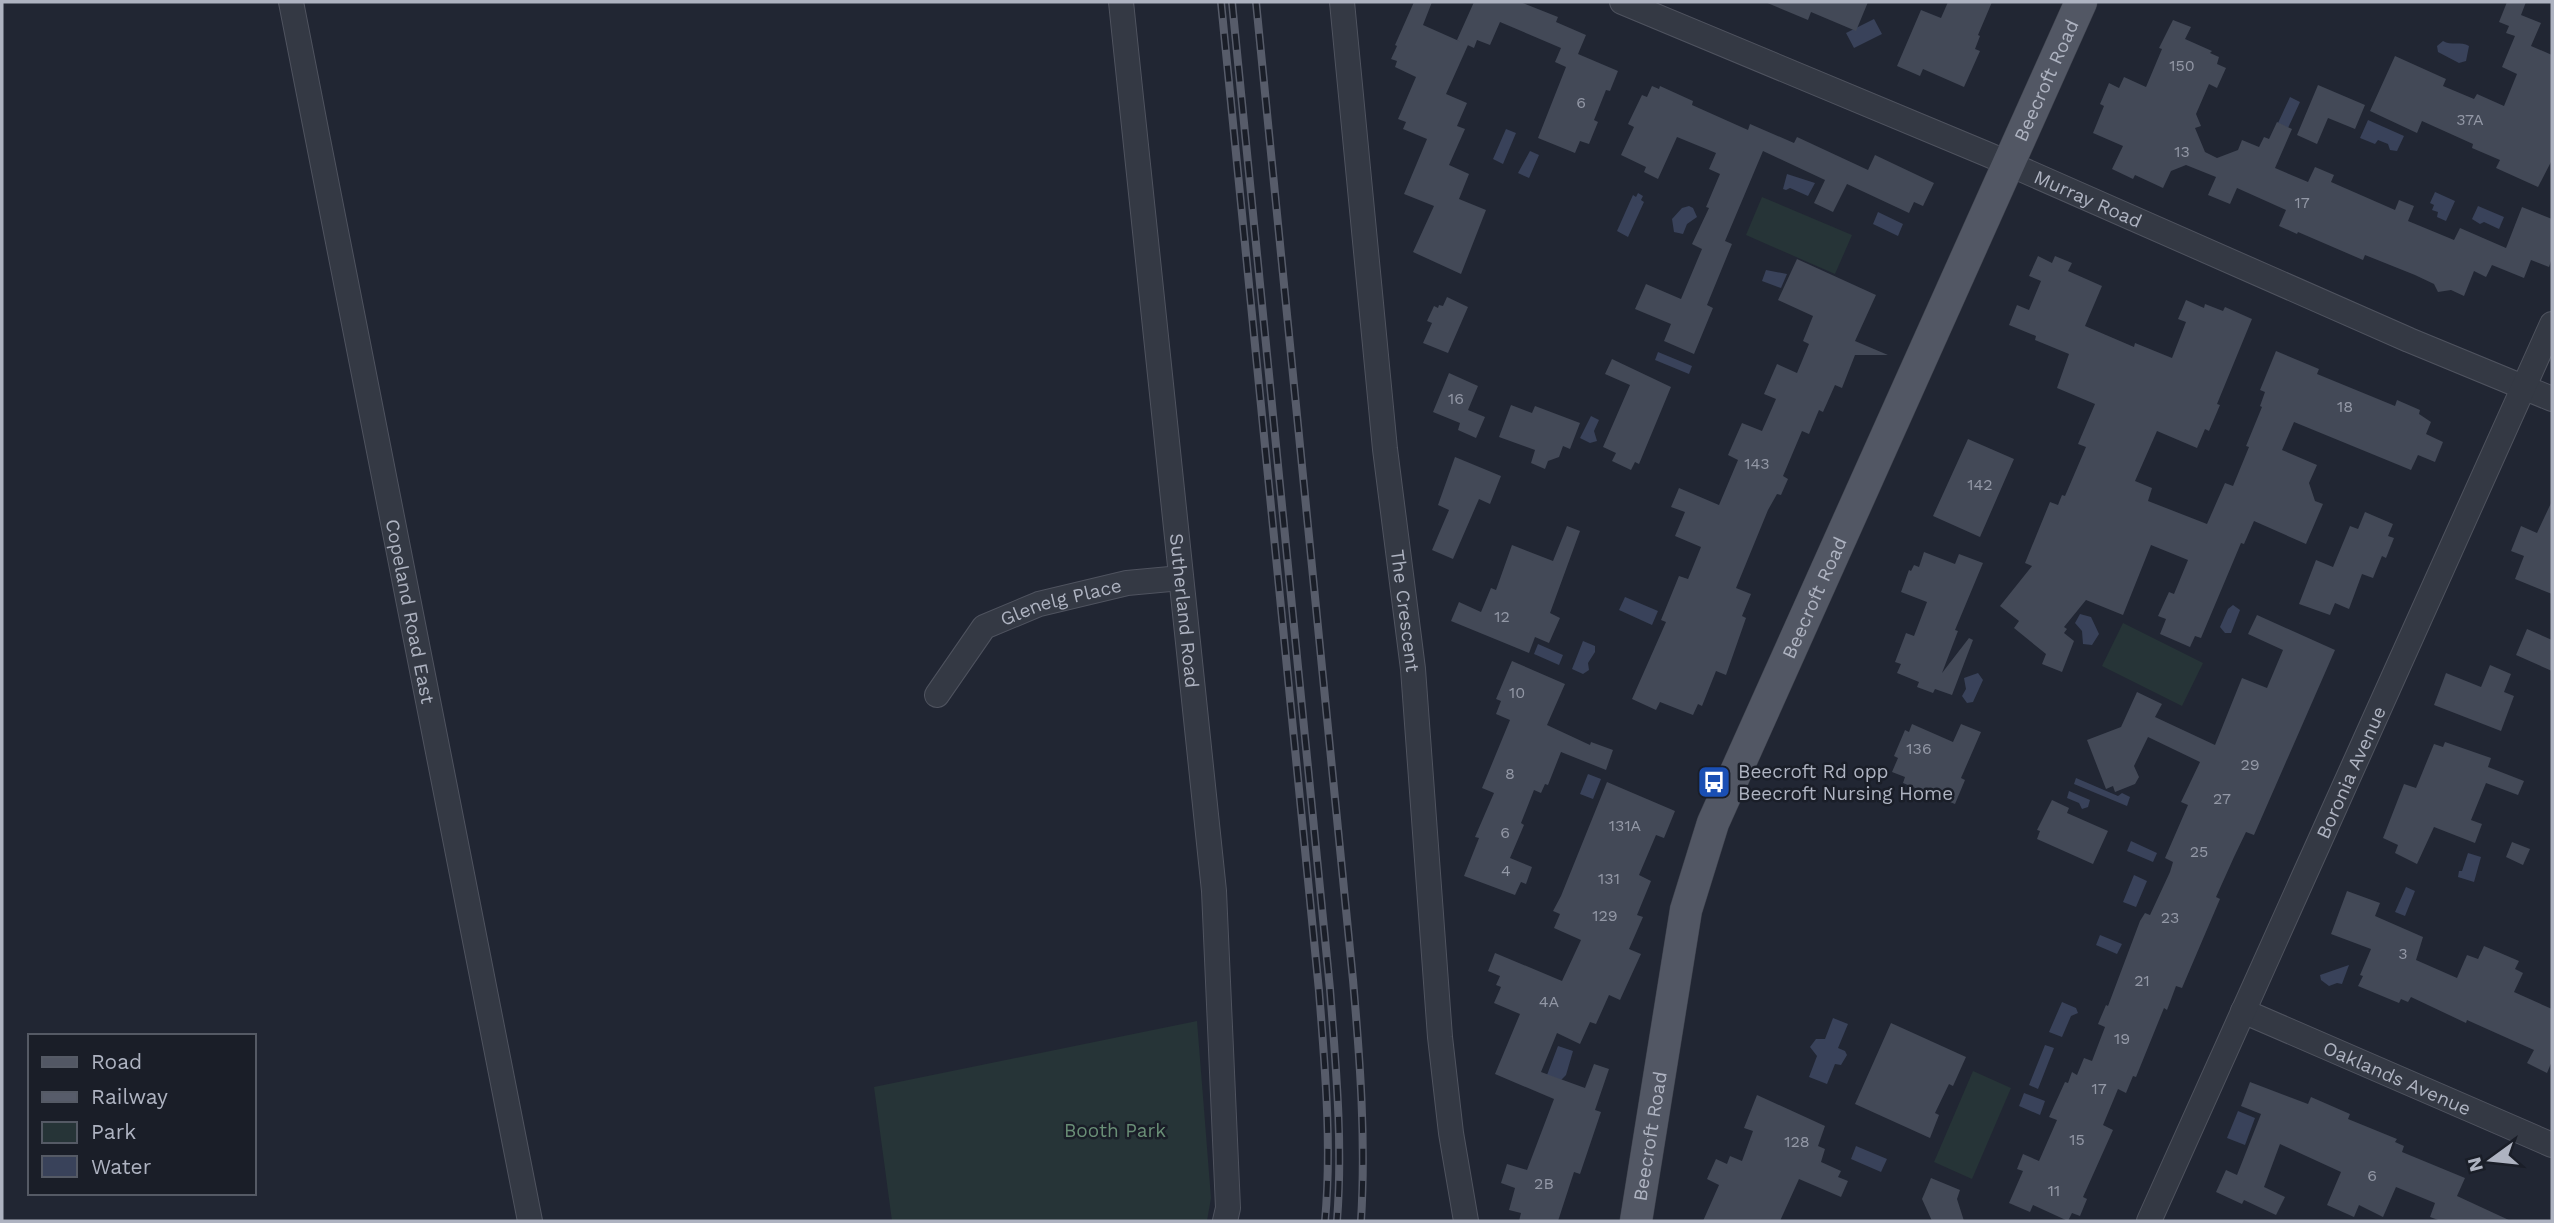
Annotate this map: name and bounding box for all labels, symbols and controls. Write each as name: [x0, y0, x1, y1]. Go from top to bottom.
street label: Beecroft Road: [2009, 16, 2083, 145]
house number: 150: [2169, 56, 2195, 75]
house number: 6: [1576, 93, 1586, 112]
house number: 37A: [2456, 110, 2484, 129]
house number: 13: [2174, 142, 2190, 161]
street label: Murray Road: [2031, 165, 2146, 232]
house number: 17: [2294, 193, 2310, 212]
house number: 16: [1448, 389, 1464, 408]
house number: 18: [2337, 397, 2353, 416]
house number: 143: [1744, 454, 1770, 473]
house number: 142: [1967, 475, 1993, 494]
street label: Copeland Road East: [381, 517, 440, 706]
street label: Sutherland Road: [1165, 532, 1204, 689]
street label: Beecroft Road: [1777, 533, 1851, 662]
street label: The Crescent: [1386, 548, 1425, 673]
street label: Glenelg Place: [997, 573, 1124, 630]
house number: 12: [1494, 607, 1510, 626]
house number: 10: [1509, 683, 1525, 702]
street label: Boronia Avenue: [2311, 702, 2390, 842]
house number: 136: [1906, 739, 1932, 758]
house number: 29: [2240, 755, 2260, 774]
place label: Beecroft Rd opp Beecroft Nursing Home: [1738, 760, 1953, 805]
bus stop icon: Beecroft Rd opp Beecroft Nursing Home: [1695, 763, 1733, 801]
house number: 8: [1505, 764, 1515, 783]
house number: 27: [2213, 789, 2231, 808]
house number: 131A: [1609, 816, 1642, 835]
house number: 6: [1500, 823, 1510, 842]
house number: 25: [2190, 842, 2208, 861]
house number: 4: [1501, 861, 1511, 880]
house number: 131: [1598, 869, 1620, 888]
house number: 129: [1592, 906, 1618, 925]
house number: 23: [2161, 908, 2179, 927]
house number: 3: [2398, 944, 2408, 963]
house number: 21: [2134, 971, 2150, 990]
house number: 4A: [1539, 992, 1560, 1011]
house number: 19: [2114, 1029, 2130, 1048]
legend: [28, 1034, 256, 1195]
street label: Oaklands Avenue: [2320, 1036, 2475, 1120]
text: Road: [91, 1049, 142, 1074]
street label: Beecroft Road: [1628, 1070, 1671, 1203]
house number: 17: [2091, 1079, 2107, 1098]
text: Railway: [91, 1084, 168, 1109]
text: Park: [91, 1119, 136, 1144]
park label: Booth Park: [1064, 1119, 1166, 1142]
north arrow: [2456, 1125, 2526, 1195]
house number: 15: [2069, 1130, 2085, 1149]
house number: 128: [1784, 1132, 1810, 1151]
text: Water: [91, 1154, 152, 1179]
text: N: [2462, 1154, 2488, 1174]
house number: 6: [2367, 1166, 2377, 1185]
house number: 2B: [1534, 1174, 1554, 1193]
house number: 11: [2048, 1181, 2060, 1200]

